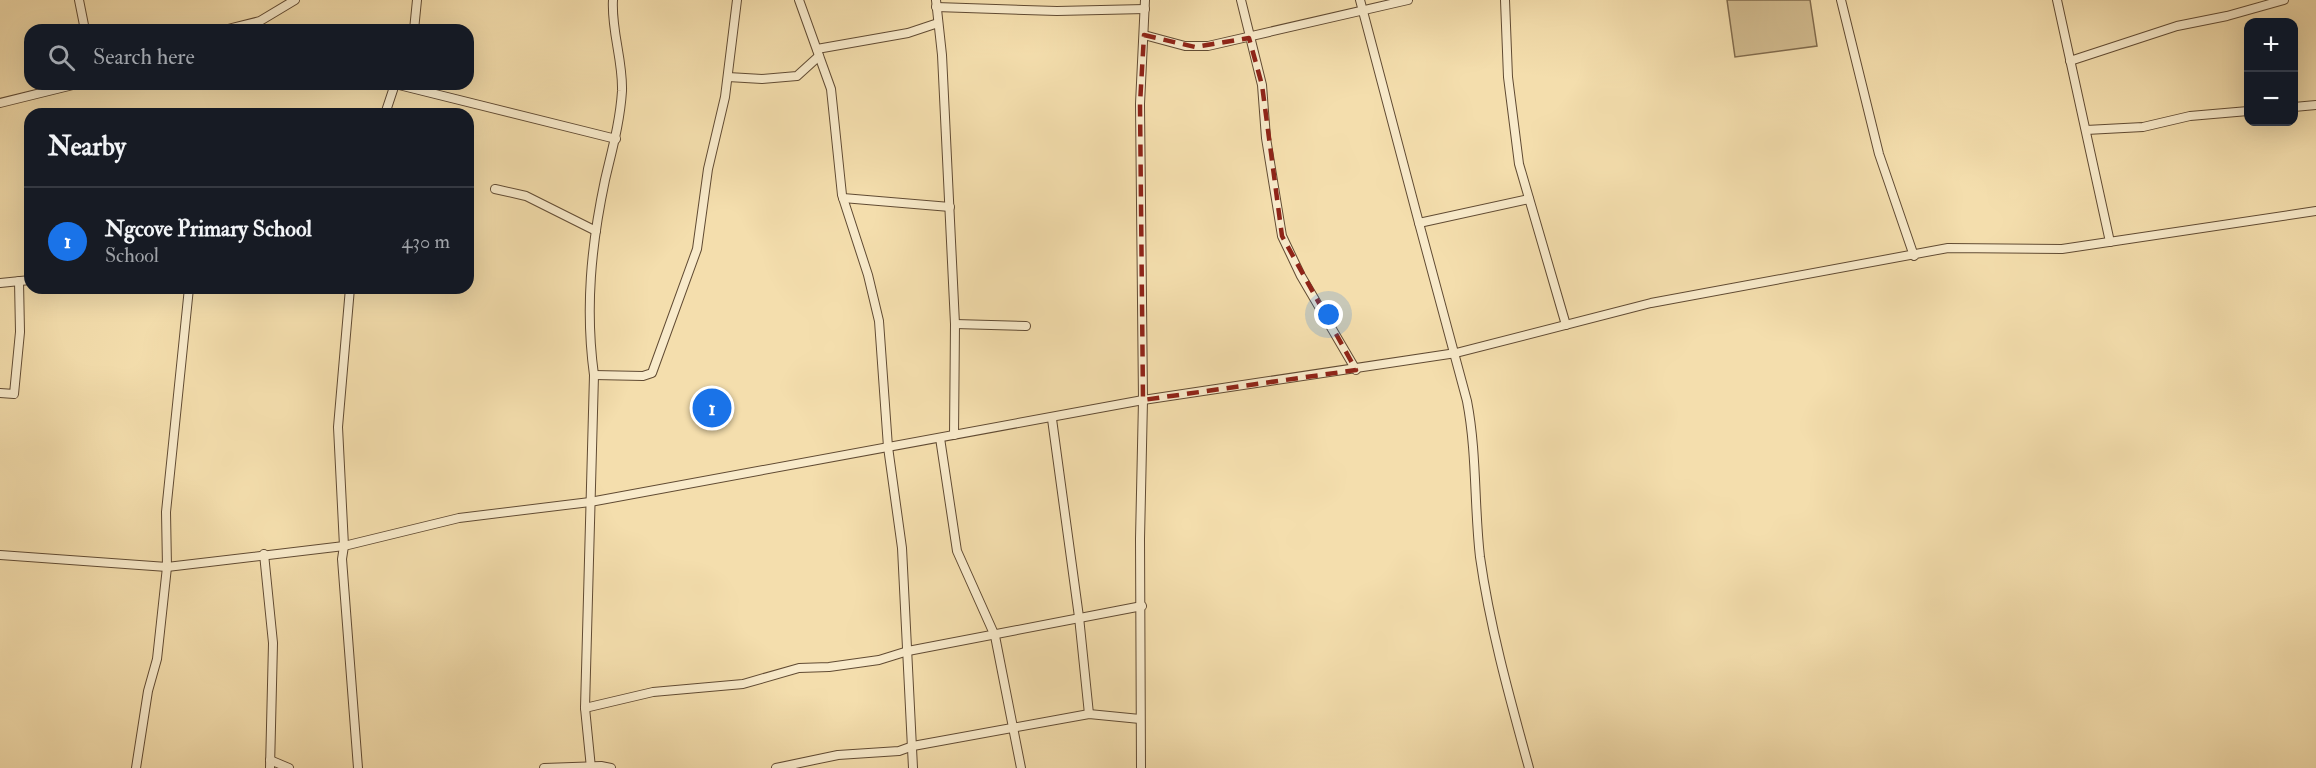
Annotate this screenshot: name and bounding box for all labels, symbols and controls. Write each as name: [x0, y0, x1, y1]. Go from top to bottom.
map controls: [2244, 18, 2298, 126]
button: +: [2244, 18, 2298, 72]
search box: [24, 24, 474, 90]
icon: search: [45, 41, 78, 74]
text: Search here: [93, 43, 195, 71]
button: −: [2244, 72, 2298, 126]
text: Nearby: [48, 131, 126, 163]
text: Ngcove Primary School: [105, 215, 312, 243]
text: 1: [64, 229, 71, 254]
text: 430 m: [402, 229, 450, 254]
text: School: [105, 243, 159, 268]
your location: [1314, 300, 1343, 329]
pin: 1: [692, 386, 732, 430]

